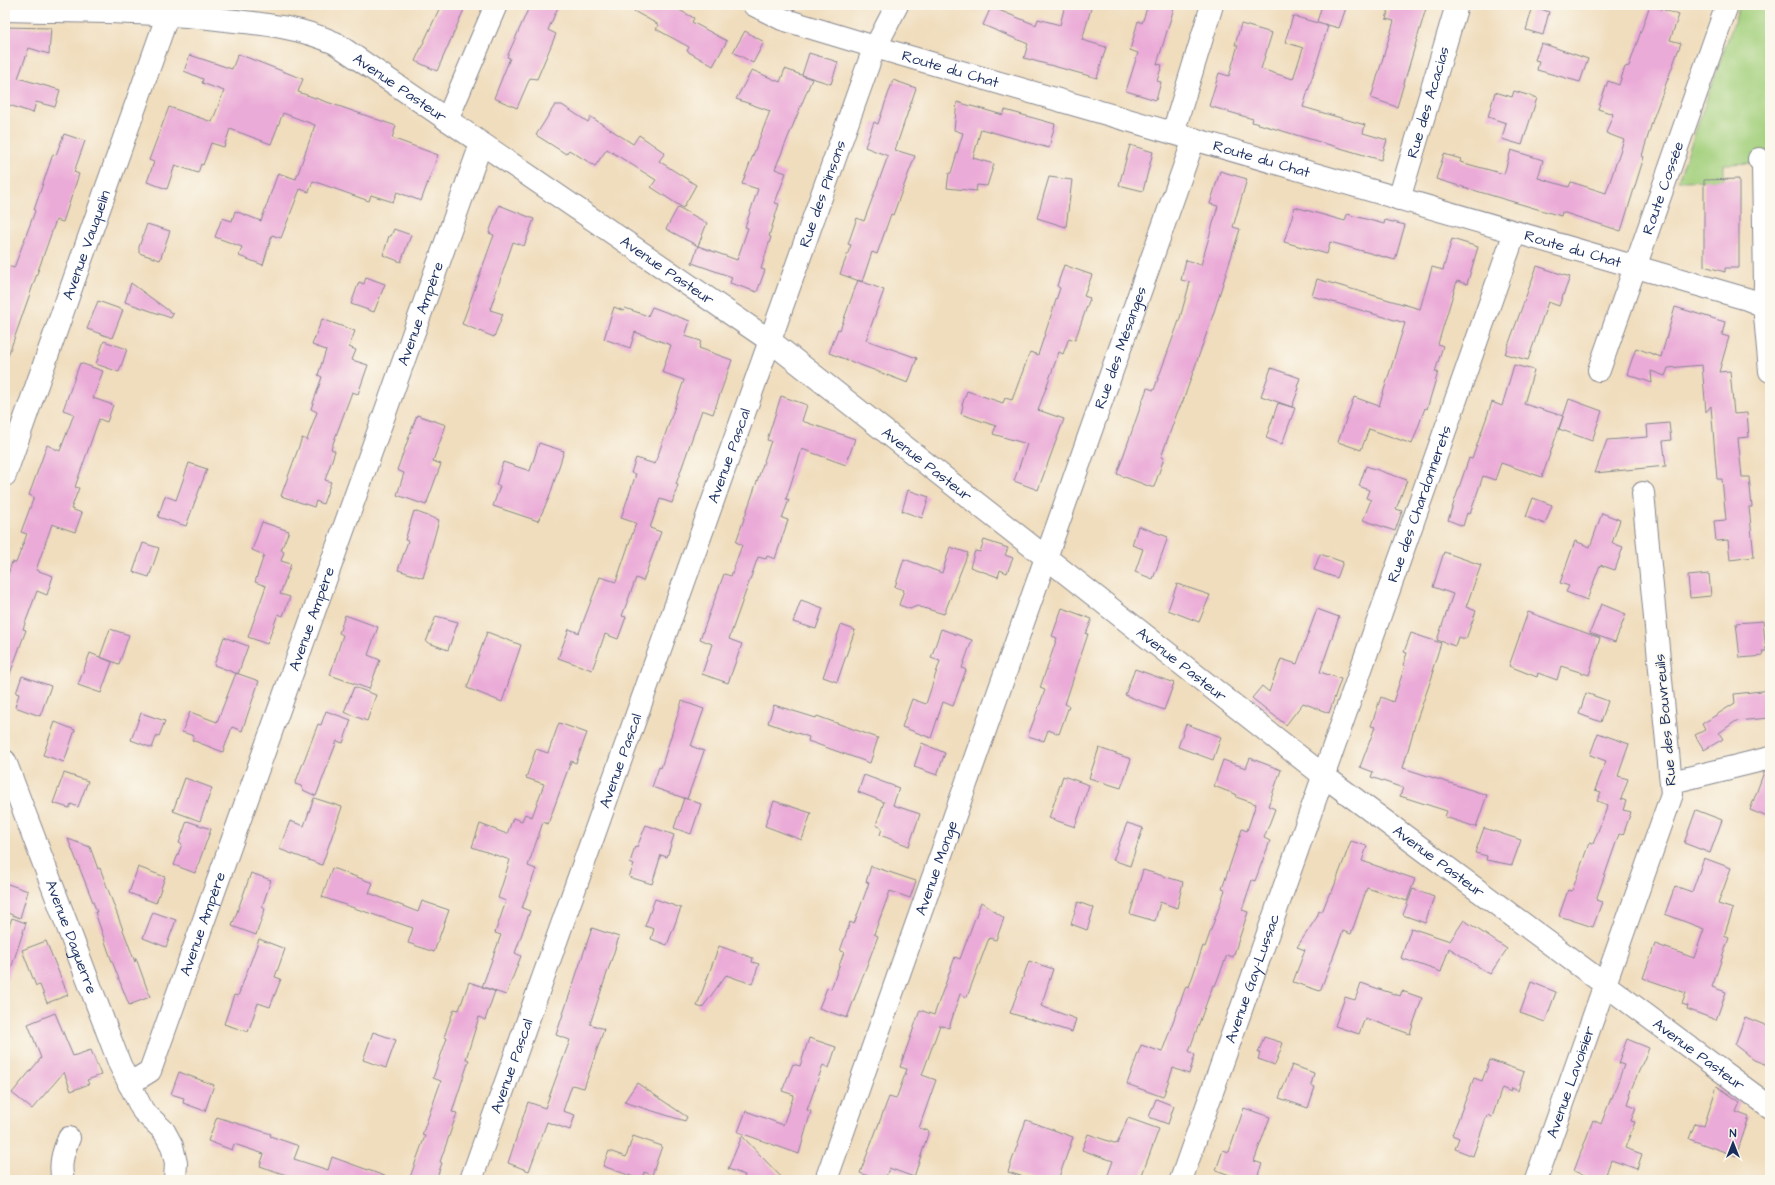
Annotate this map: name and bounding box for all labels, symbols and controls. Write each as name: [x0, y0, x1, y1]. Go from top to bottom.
street label: Rue des Acacias: [1402, 44, 1455, 161]
street label: Route du Chat: [899, 45, 1001, 93]
street label: Avenue Pasteur: [349, 48, 451, 128]
street label: Route du Chat: [1211, 135, 1313, 183]
street label: Rue des Pinsons: [794, 137, 852, 250]
street label: Route Cossée: [1637, 139, 1689, 237]
street label: Avenue Vauquelin: [58, 187, 116, 303]
street label: Route du Chat: [1522, 225, 1624, 273]
street label: Avenue Pasteur: [616, 231, 718, 310]
street label: Avenue Ampère: [393, 259, 449, 369]
street label: Rue des Mésanges: [1089, 283, 1152, 412]
street label: Avenue Pascal: [703, 406, 756, 506]
street label: Avenue Pasteur: [877, 422, 976, 507]
street label: Rue des Chardonnerets: [1382, 422, 1457, 585]
street label: Avenue Ampère: [284, 564, 340, 674]
street label: Avenue Pasteur: [1132, 623, 1231, 707]
street label: Rue des Bouvreuils: [1649, 653, 1682, 787]
street label: Avenue Pascal: [594, 711, 647, 811]
street label: Avenue Monge: [910, 818, 963, 918]
street label: Avenue Pasteur: [1388, 821, 1489, 903]
street label: Avenue Ampère: [175, 869, 231, 979]
street label: Avenue Daguerre: [40, 877, 102, 997]
street label: Avenue Gay-Lussac: [1220, 910, 1285, 1046]
street label: Avenue Pasteur: [1648, 1014, 1749, 1096]
street label: Avenue Pascal: [486, 1016, 539, 1116]
street label: Avenue Lavoisier: [1542, 1023, 1600, 1141]
north arrow: [1713, 1123, 1753, 1163]
text: N: [1730, 1126, 1737, 1141]

